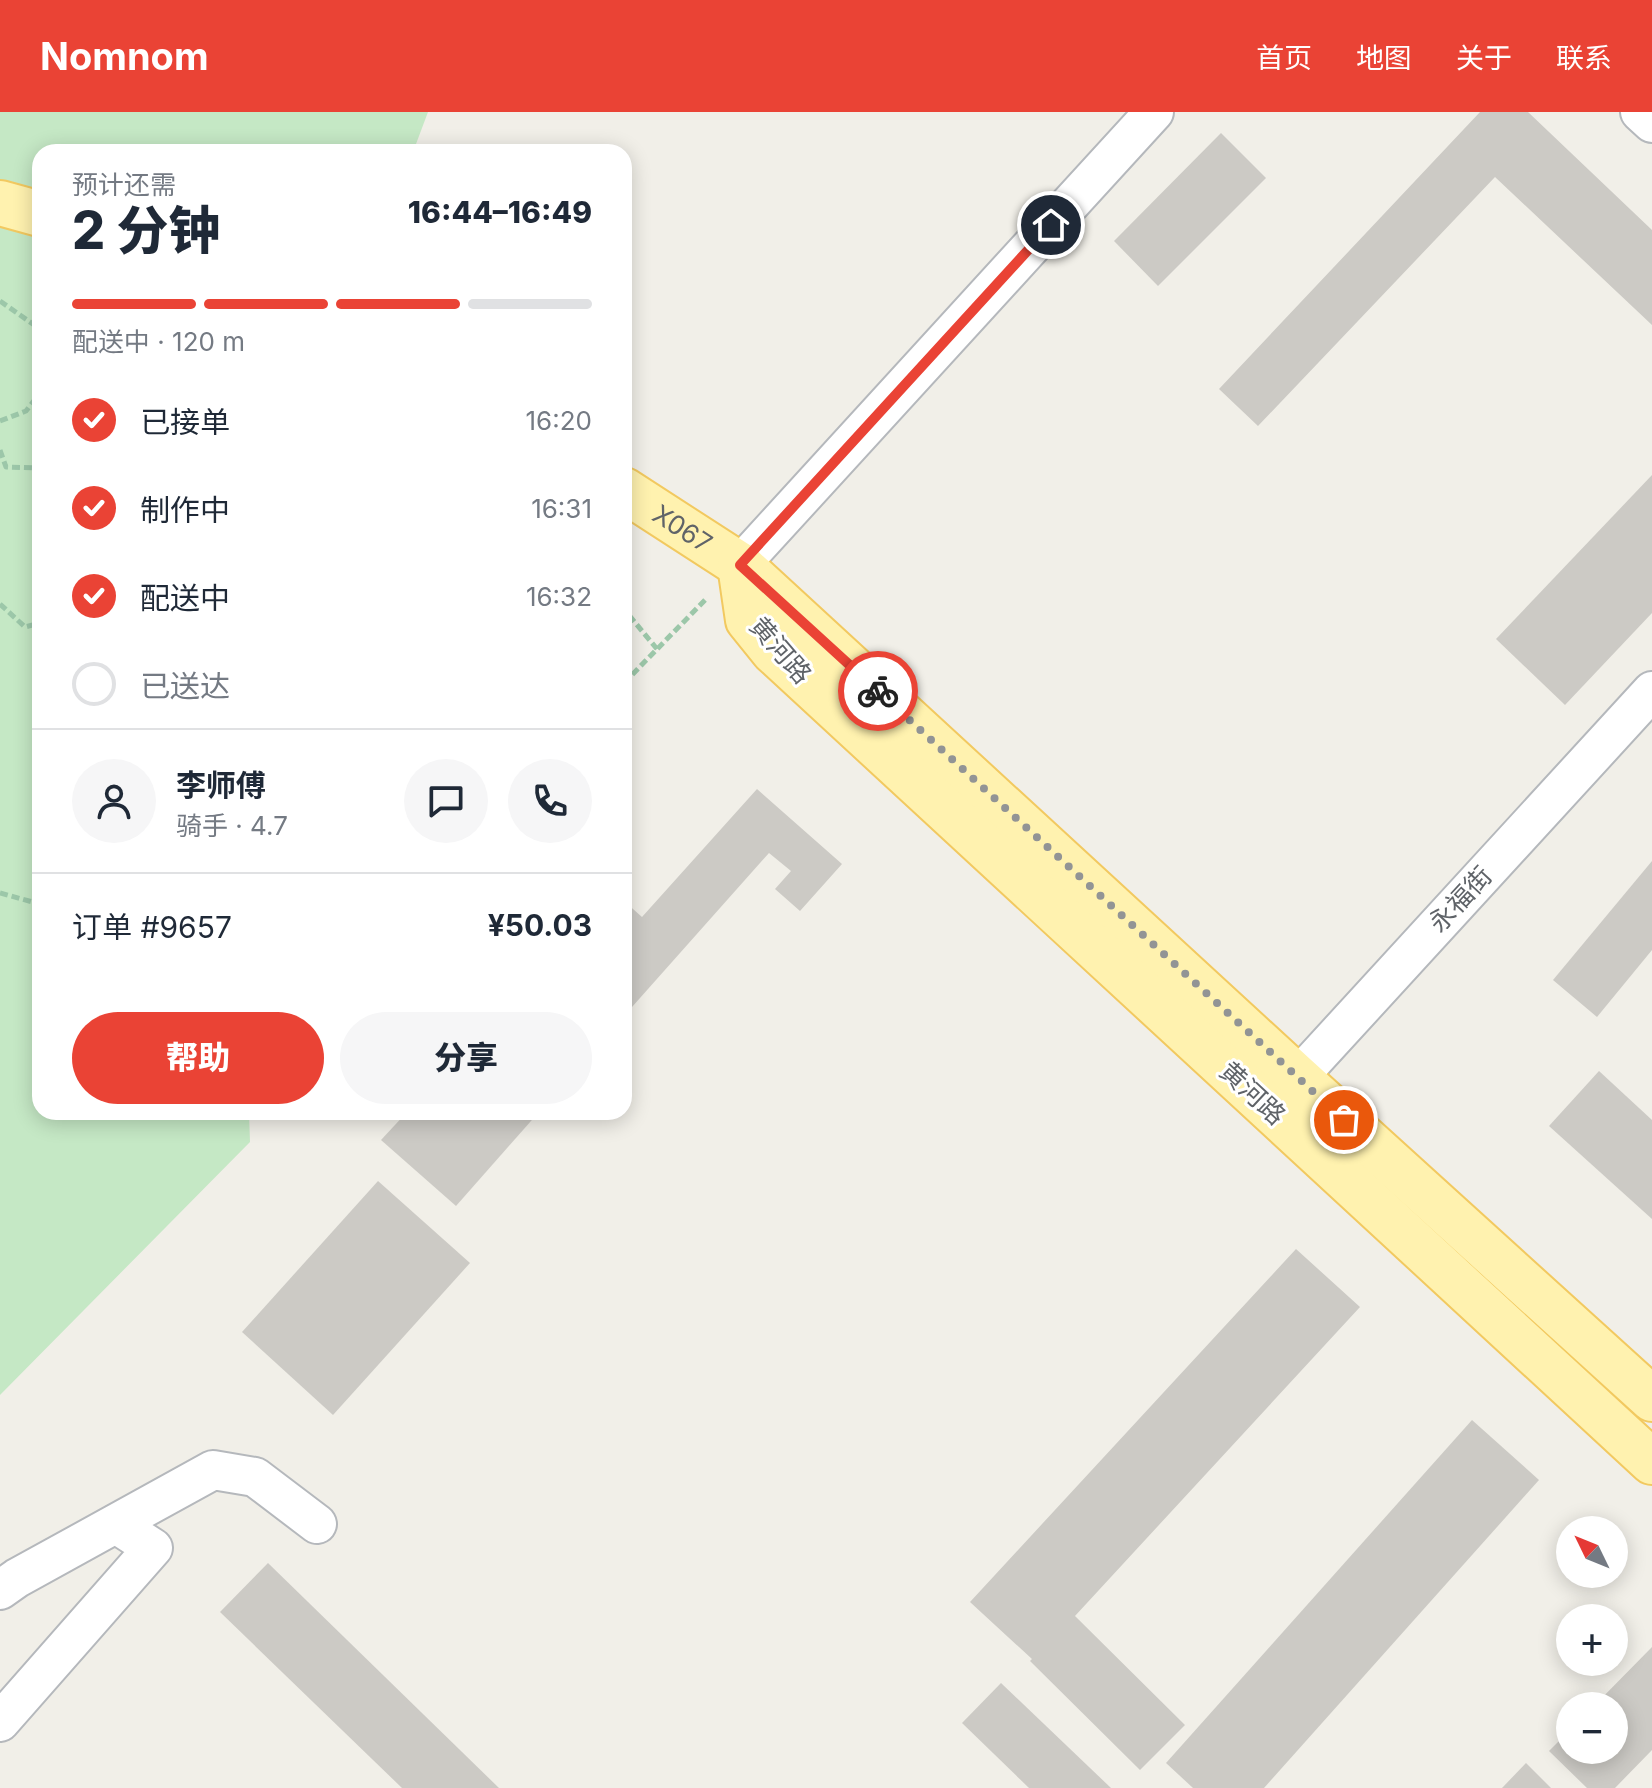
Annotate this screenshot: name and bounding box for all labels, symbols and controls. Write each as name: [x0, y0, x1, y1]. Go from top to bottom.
text: Nomnom: [40, 33, 209, 79]
text: 首页: [1256, 41, 1312, 75]
text: 地图: [1356, 41, 1412, 75]
text: 关于: [1456, 41, 1512, 75]
text: 联系: [1556, 41, 1612, 75]
text: 预计还需: [72, 169, 176, 200]
pin: [1017, 191, 1085, 259]
text: 16:44–16:49: [408, 194, 592, 230]
text: 2 分钟: [72, 199, 221, 262]
icon: home: [1029, 203, 1073, 247]
text: 配送中 · 120 m: [72, 326, 245, 357]
icon: check: [72, 398, 116, 442]
text: 已接单: [140, 404, 230, 440]
text: 16:20: [526, 405, 592, 436]
icon: check: [72, 486, 116, 530]
text: 制作中: [140, 492, 230, 528]
text: 16:31: [531, 493, 592, 524]
street label: X067: [647, 498, 718, 558]
icon: check: [72, 574, 116, 618]
text: 配送中: [140, 580, 230, 616]
text: 16:32: [526, 581, 592, 612]
street label: 黄河路: [744, 610, 818, 690]
courier: [838, 651, 918, 731]
text: 已送达: [140, 668, 230, 704]
icon: bike: [856, 669, 900, 713]
button: person: [72, 759, 156, 843]
button: chat: [404, 759, 488, 843]
button: phone: [508, 759, 592, 843]
text: 李师傅: [176, 767, 266, 803]
text: 骑手 · 4.7: [176, 810, 288, 841]
street label: 永福街: [1422, 860, 1498, 938]
text: ¥50.03: [488, 907, 592, 943]
text: 订单 #9657: [72, 909, 232, 945]
button: 帮助: [72, 1012, 324, 1104]
button: 分享: [340, 1012, 592, 1104]
street label: 黄河路: [1214, 1055, 1292, 1131]
pin: [1310, 1086, 1378, 1154]
icon: bag: [1322, 1098, 1366, 1142]
north arrow: [1556, 1516, 1628, 1588]
map controls: [1556, 1516, 1628, 1764]
button: +: [1556, 1604, 1628, 1676]
button: −: [1556, 1692, 1628, 1764]

